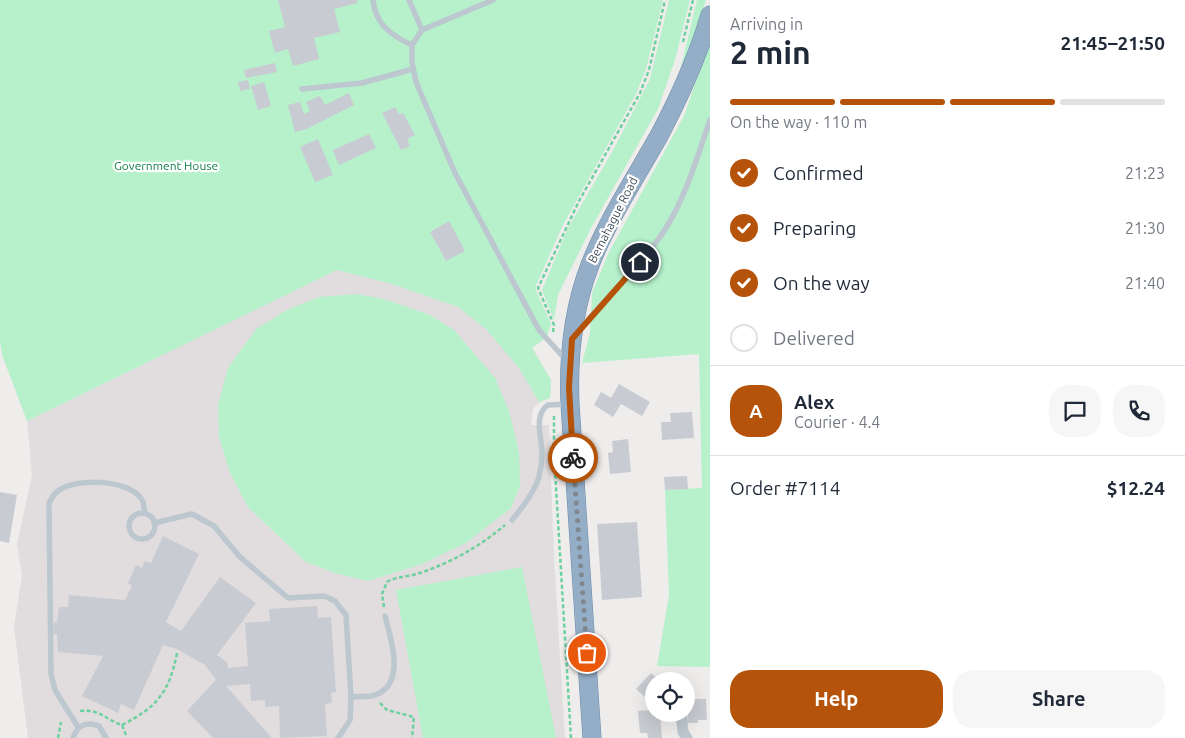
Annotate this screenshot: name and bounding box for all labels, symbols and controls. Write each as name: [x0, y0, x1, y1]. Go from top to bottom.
text: Arriving in: [730, 15, 803, 33]
text: 21:45–21:50: [1060, 32, 1165, 54]
text: 2 min: [730, 34, 811, 70]
text: On the way · 110 m: [730, 113, 867, 131]
park label: Government House: [114, 159, 218, 172]
icon: check: [730, 159, 758, 187]
text: Confirmed: [773, 162, 864, 184]
text: 21:23: [1125, 164, 1165, 182]
street label: Bemahague Road: [585, 175, 640, 265]
icon: check: [730, 214, 758, 242]
text: Preparing: [773, 217, 857, 239]
text: 21:30: [1125, 219, 1165, 237]
pin: [619, 241, 661, 283]
icon: home: [626, 248, 654, 276]
icon: check: [730, 269, 758, 297]
text: On the way: [773, 272, 870, 294]
text: 21:40: [1125, 274, 1165, 292]
text: Delivered: [773, 327, 855, 349]
button: chat: [1049, 385, 1101, 437]
button: phone: [1113, 385, 1165, 437]
text: Alex: [794, 391, 834, 413]
text: A: [749, 400, 763, 422]
text: Courier · 4.4: [794, 413, 880, 431]
courier: [548, 433, 598, 483]
icon: bike: [559, 444, 587, 472]
text: Order #7114: [730, 477, 840, 499]
text: $12.24: [1107, 477, 1165, 499]
pin: [566, 632, 608, 674]
icon: bag: [573, 639, 601, 667]
button: Help: [730, 670, 943, 728]
button: Share: [953, 670, 1165, 728]
map controls: [645, 672, 695, 722]
button: locate: [645, 672, 695, 722]

